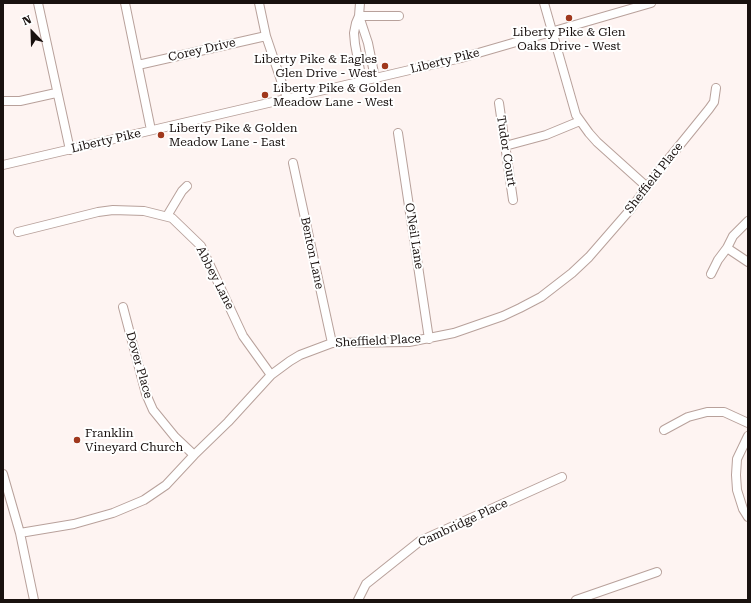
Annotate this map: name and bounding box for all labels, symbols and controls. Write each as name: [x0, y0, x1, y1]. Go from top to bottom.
north arrow: [12, 12, 52, 52]
text: N: [21, 13, 34, 28]
marker: Liberty Pike & Glen Oaks Drive - West: [564, 13, 574, 23]
place label: Liberty Pike & Glen Oaks Drive - West: [512, 25, 626, 53]
street label: Corey Drive: [167, 35, 237, 65]
street label: Liberty Pike: [409, 45, 481, 77]
place label: Liberty Pike & Eagles Glen Drive - West: [254, 52, 377, 80]
marker: Liberty Pike & Eagles Glen Drive - West: [380, 61, 390, 71]
place label: Liberty Pike & Golden Meadow Lane - West: [273, 81, 401, 109]
marker: Liberty Pike & Golden Meadow Lane - West: [260, 90, 270, 100]
street label: Tudor Court: [493, 115, 519, 187]
place label: Liberty Pike & Golden Meadow Lane - East: [169, 121, 297, 149]
street label: Liberty Pike: [70, 126, 142, 156]
marker: Liberty Pike & Golden Meadow Lane - East: [156, 130, 166, 140]
street label: Sheffield Place: [622, 140, 686, 216]
street label: O'Neil Lane: [402, 202, 426, 270]
street label: Benton Lane: [297, 216, 327, 290]
street label: Abbey Lane: [193, 244, 237, 312]
street label: Dover Place: [123, 330, 155, 400]
street label: Sheffield Place: [335, 332, 421, 350]
place label: Franklin Vineyard Church: [85, 426, 183, 454]
marker: Franklin Vineyard Church: [72, 435, 82, 445]
street label: Cambridge Place: [416, 496, 510, 550]

